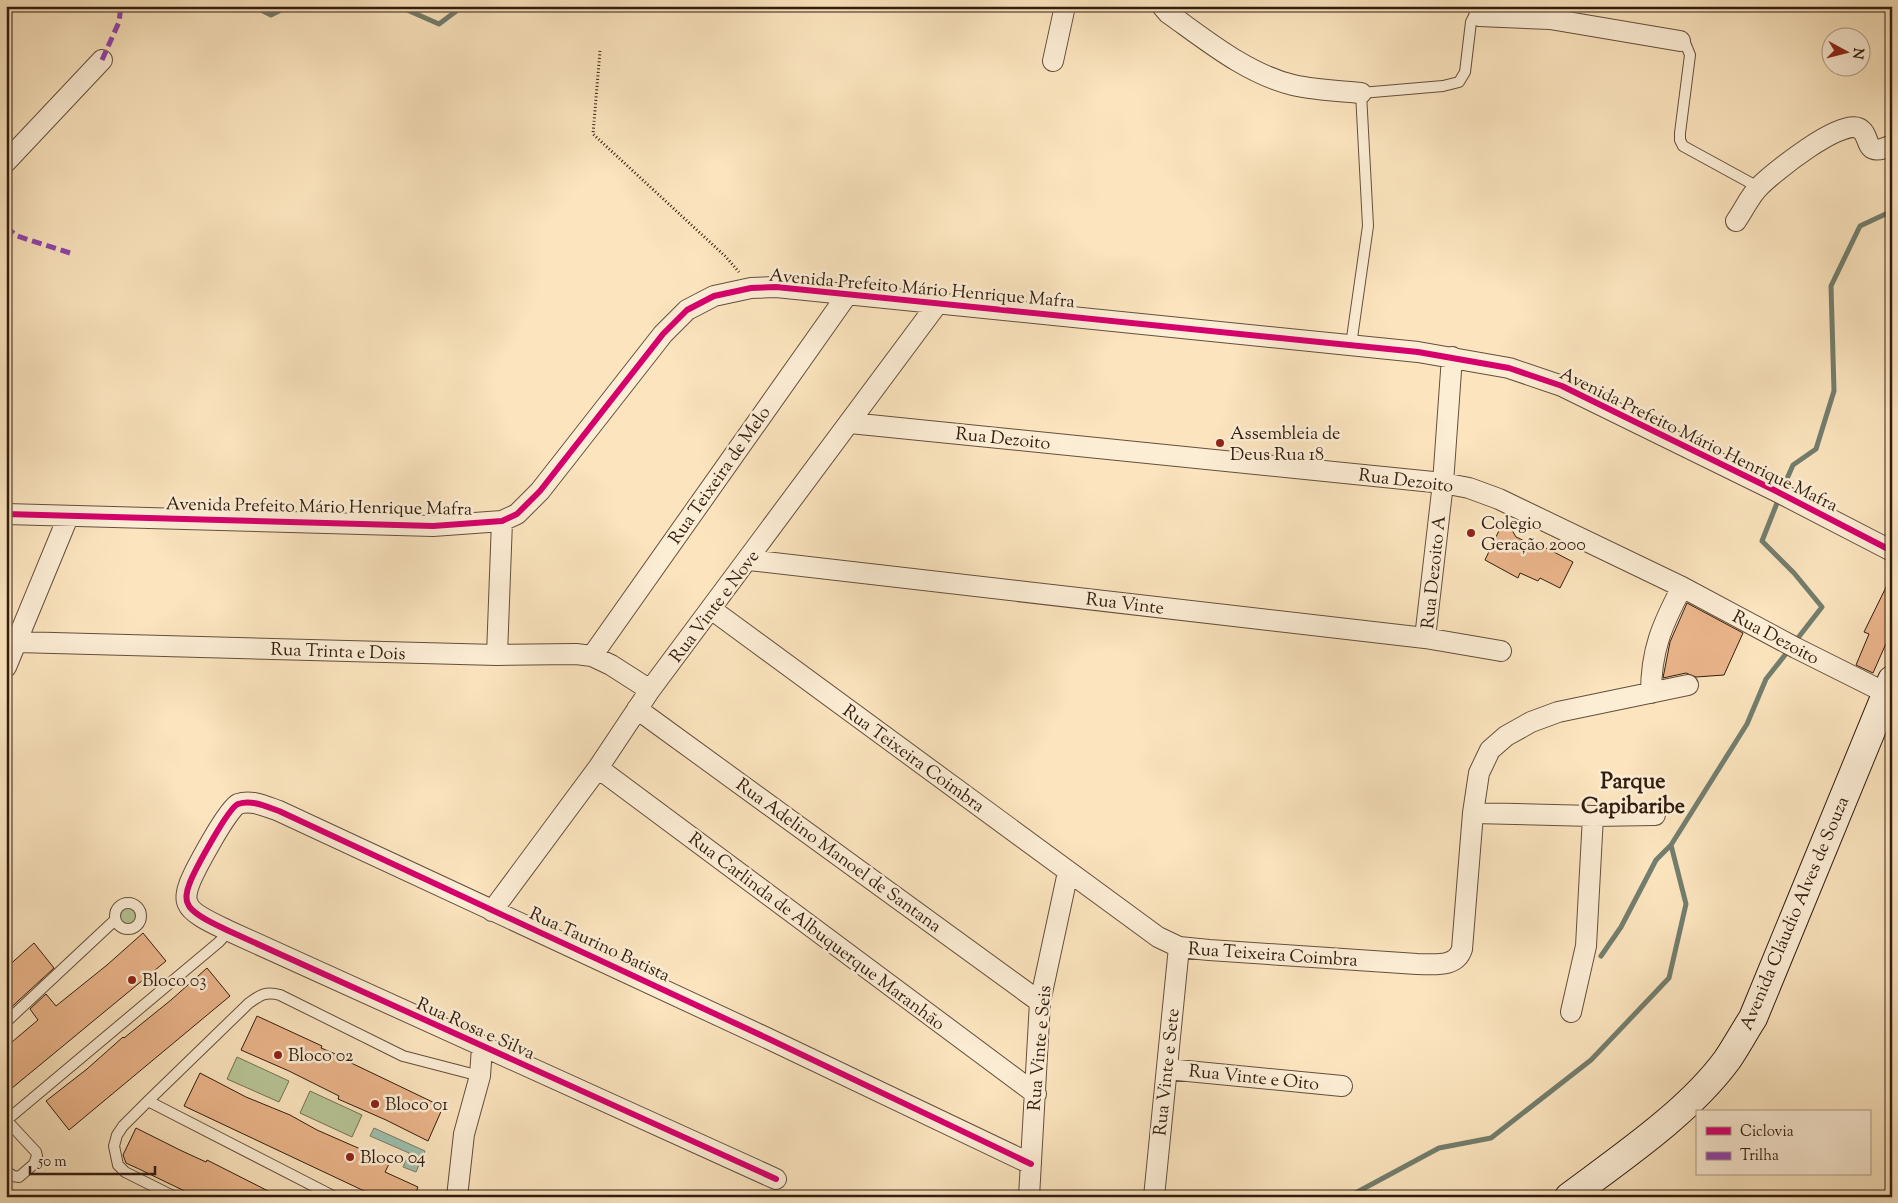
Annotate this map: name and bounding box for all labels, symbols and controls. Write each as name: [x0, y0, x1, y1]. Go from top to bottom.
north arrow: [1820, 28, 1870, 78]
text: N: [1846, 47, 1868, 60]
street label: Avenida Prefeito Mário Henrique Mafra: [768, 264, 1076, 316]
street label: Avenida Prefeito Mário Henrique Mafra: [1555, 362, 1842, 520]
street label: Rua Teixeira de Melo: [663, 402, 778, 550]
street label: Rua Dezoito: [954, 422, 1052, 458]
place label: Assembleia de Deus Rua 18: [1230, 422, 1340, 469]
marker: Assembleia de Deus Rua 18: [1214, 437, 1226, 449]
street label: Rua Dezoito: [1357, 463, 1455, 501]
street label: Avenida Prefeito Mário Henrique Mafra: [166, 492, 472, 524]
place label: Colegio Geração 2000: [1481, 512, 1586, 559]
street label: Rua Dezoito A: [1416, 514, 1454, 630]
marker: Colegio Geração 2000: [1465, 527, 1477, 539]
street label: Rua Vinte e Nove: [665, 545, 767, 669]
street label: Rua Vinte: [1084, 587, 1165, 623]
street label: Rua Dezoito: [1727, 605, 1823, 673]
street label: Rua Trinta e Dois: [270, 638, 406, 668]
street label: Rua Teixeira Coimbra: [836, 699, 989, 820]
district label: Parque Capibaribe: [1581, 767, 1685, 824]
street label: Rua Adelino Manoel de Santana: [730, 773, 946, 940]
street label: Avenida Cláudio Alves de Souza: [1735, 793, 1857, 1035]
street label: Rua Carlinda de Albuquerque Maranhão: [682, 827, 950, 1038]
street label: Rua Taurino Batista: [524, 902, 674, 990]
street label: Rua Teixeira Coimbra: [1187, 937, 1359, 975]
place label: Bloco 03: [142, 969, 207, 995]
marker: Bloco 03: [126, 974, 138, 986]
street label: Rua Vinte e Seis: [1023, 984, 1059, 1112]
street label: Rua Rosa e Silva: [412, 992, 538, 1068]
street label: Rua Vinte e Sete: [1148, 1007, 1188, 1137]
place label: Bloco 02: [288, 1044, 354, 1070]
marker: Bloco 02: [272, 1049, 284, 1061]
street label: Rua Vinte e Oito: [1187, 1059, 1320, 1099]
place label: Bloco 01: [385, 1093, 448, 1119]
marker: Bloco 01: [369, 1098, 381, 1110]
legend: [1696, 1110, 1870, 1176]
text: Ciclovia: [1740, 1122, 1794, 1143]
scale bar: [30, 1143, 155, 1175]
place label: Bloco 04: [360, 1146, 425, 1172]
text: Trilha: [1740, 1146, 1779, 1167]
marker: Bloco 04: [344, 1151, 356, 1163]
text: 50 m: [37, 1152, 67, 1173]

